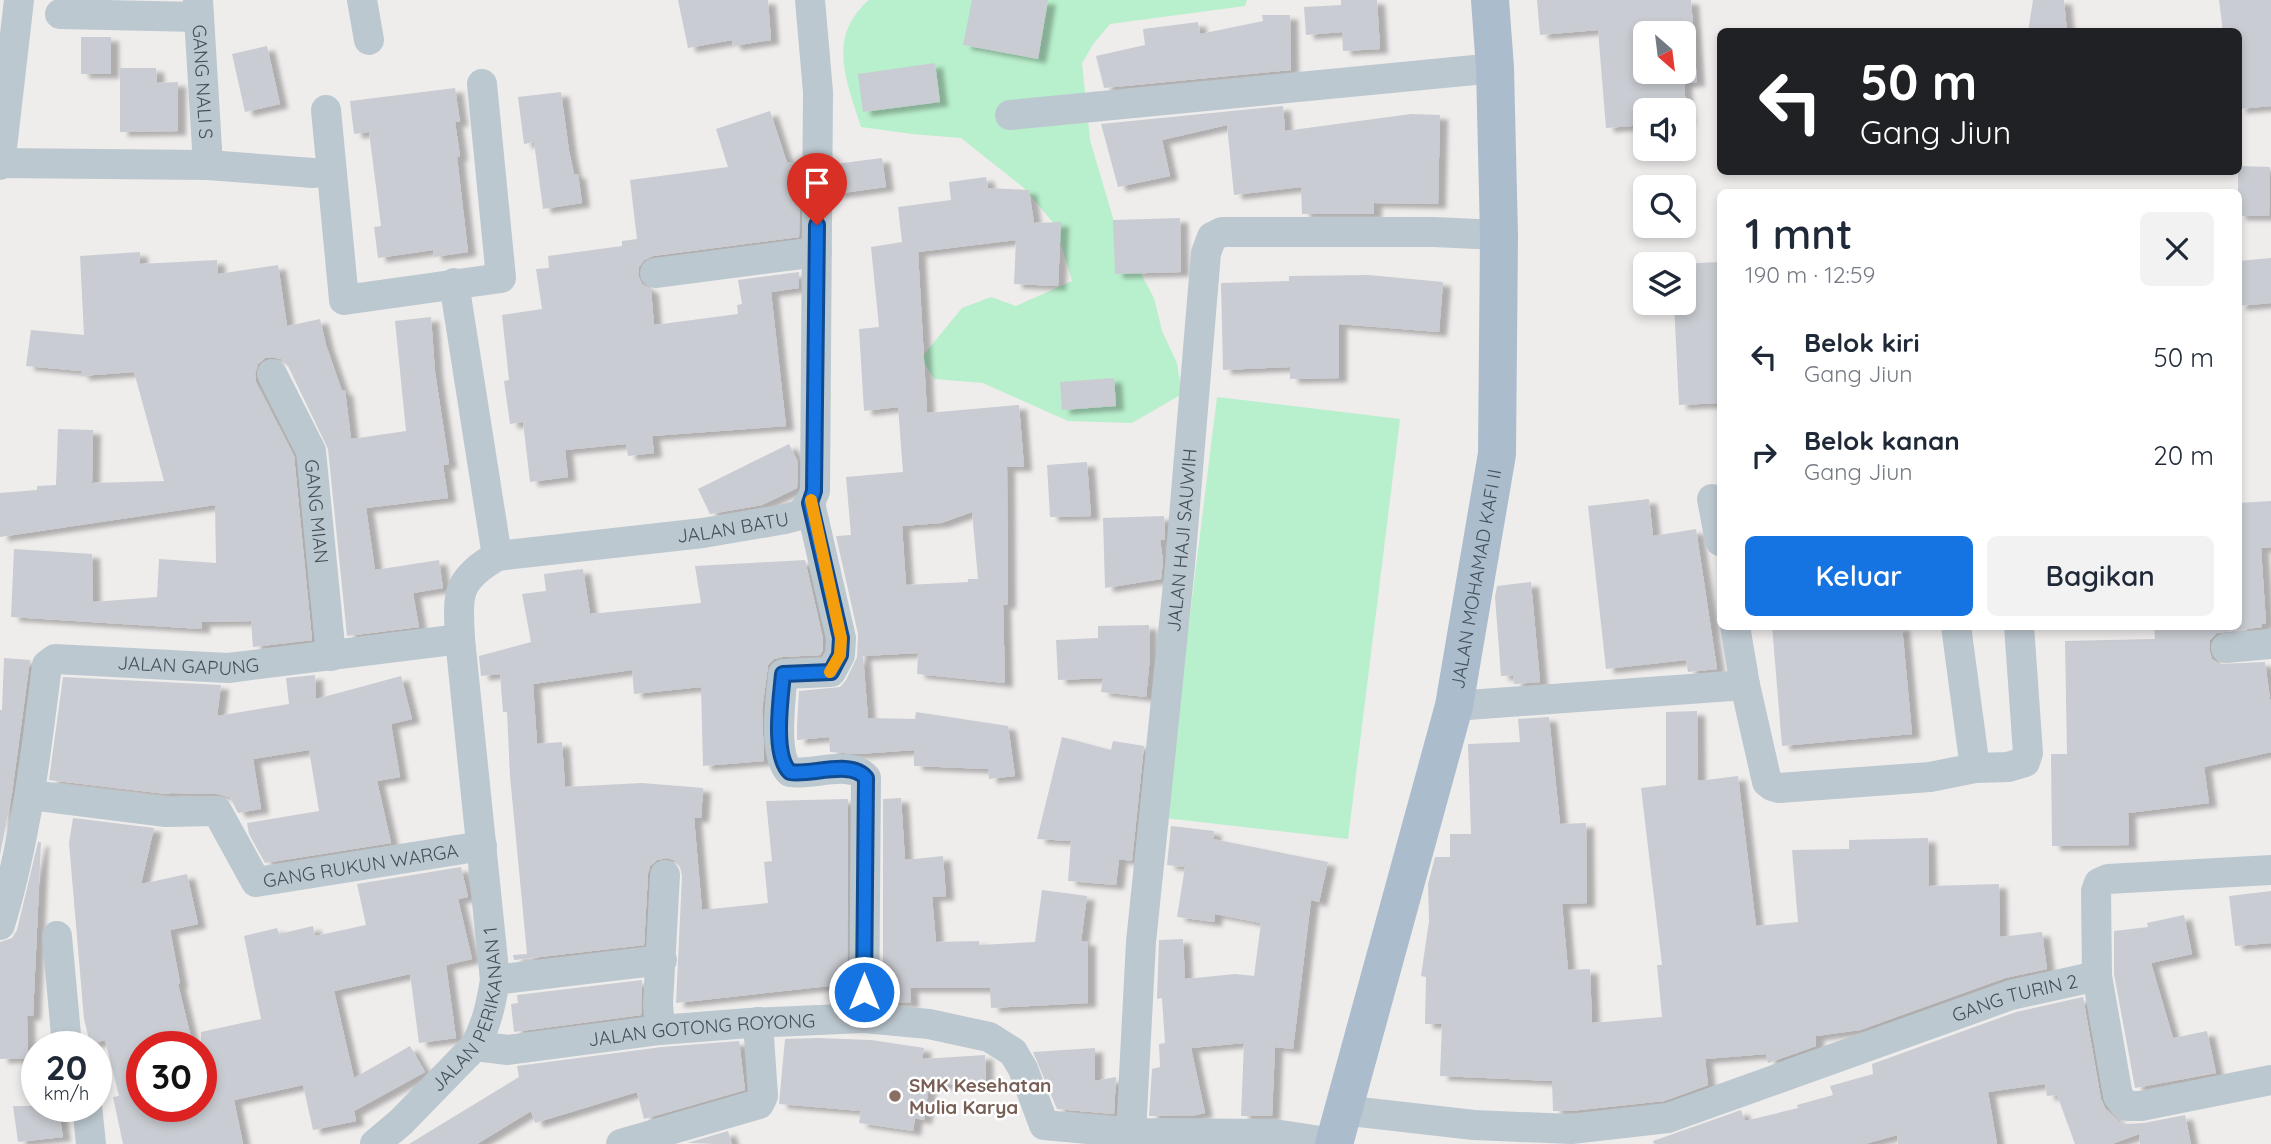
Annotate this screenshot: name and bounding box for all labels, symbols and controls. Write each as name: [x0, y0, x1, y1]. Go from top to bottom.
north arrow: [1633, 21, 1696, 84]
map controls: [1633, 21, 1696, 315]
street label: GANG NALI S: [188, 24, 218, 140]
text: 50 m: [1860, 51, 1977, 112]
icon: left: [1745, 56, 1836, 147]
button: sound: [1633, 98, 1696, 161]
text: Gang Jiun: [1860, 112, 2011, 152]
pin: [787, 153, 847, 225]
icon: arrive: [798, 164, 836, 202]
button: search: [1633, 175, 1696, 238]
text: 1 mnt: [1745, 207, 1852, 260]
button: close: [2140, 212, 2214, 286]
button: layers: [1633, 252, 1696, 315]
text: 190 m · 12:59: [1745, 260, 1875, 289]
text: Belok kiri: [1804, 326, 1920, 359]
icon: left: [1745, 338, 1783, 376]
text: 50 m: [2154, 341, 2214, 374]
text: Gang Jiun: [1804, 359, 1913, 388]
text: Belok kanan: [1804, 424, 1960, 457]
icon: right: [1745, 436, 1783, 474]
text: 20 m: [2153, 439, 2214, 472]
street label: JALAN HAJI SAUWIH: [1161, 448, 1202, 633]
text: Gang Jiun: [1804, 457, 1913, 486]
street label: GANG MIAN: [300, 458, 334, 565]
street label: JALAN MOHAMAD KAFI II: [1445, 467, 1506, 691]
street label: JALAN BATU: [676, 507, 791, 548]
button: Keluar: [1745, 536, 1973, 616]
button: Bagikan: [1987, 536, 2214, 616]
street label: JALAN GAPUNG: [117, 650, 260, 680]
street label: GANG RUKUN WARGA: [261, 838, 460, 893]
street label: JALAN PERIKANAN 1: [425, 926, 507, 1096]
position arrow: [827, 955, 901, 1029]
street label: GANG TURIN 2: [1949, 969, 2080, 1027]
street label: JALAN GOTONG ROYONG: [586, 1008, 816, 1051]
speed limit sign: 30: [126, 1031, 217, 1122]
text: 20: [46, 1045, 87, 1089]
place label: SMK Kesehatan Mulia Karya: [909, 1073, 1051, 1119]
text: km/h: [44, 1082, 89, 1105]
marker: SMK Kesehatan Mulia Karya: [887, 1088, 903, 1104]

